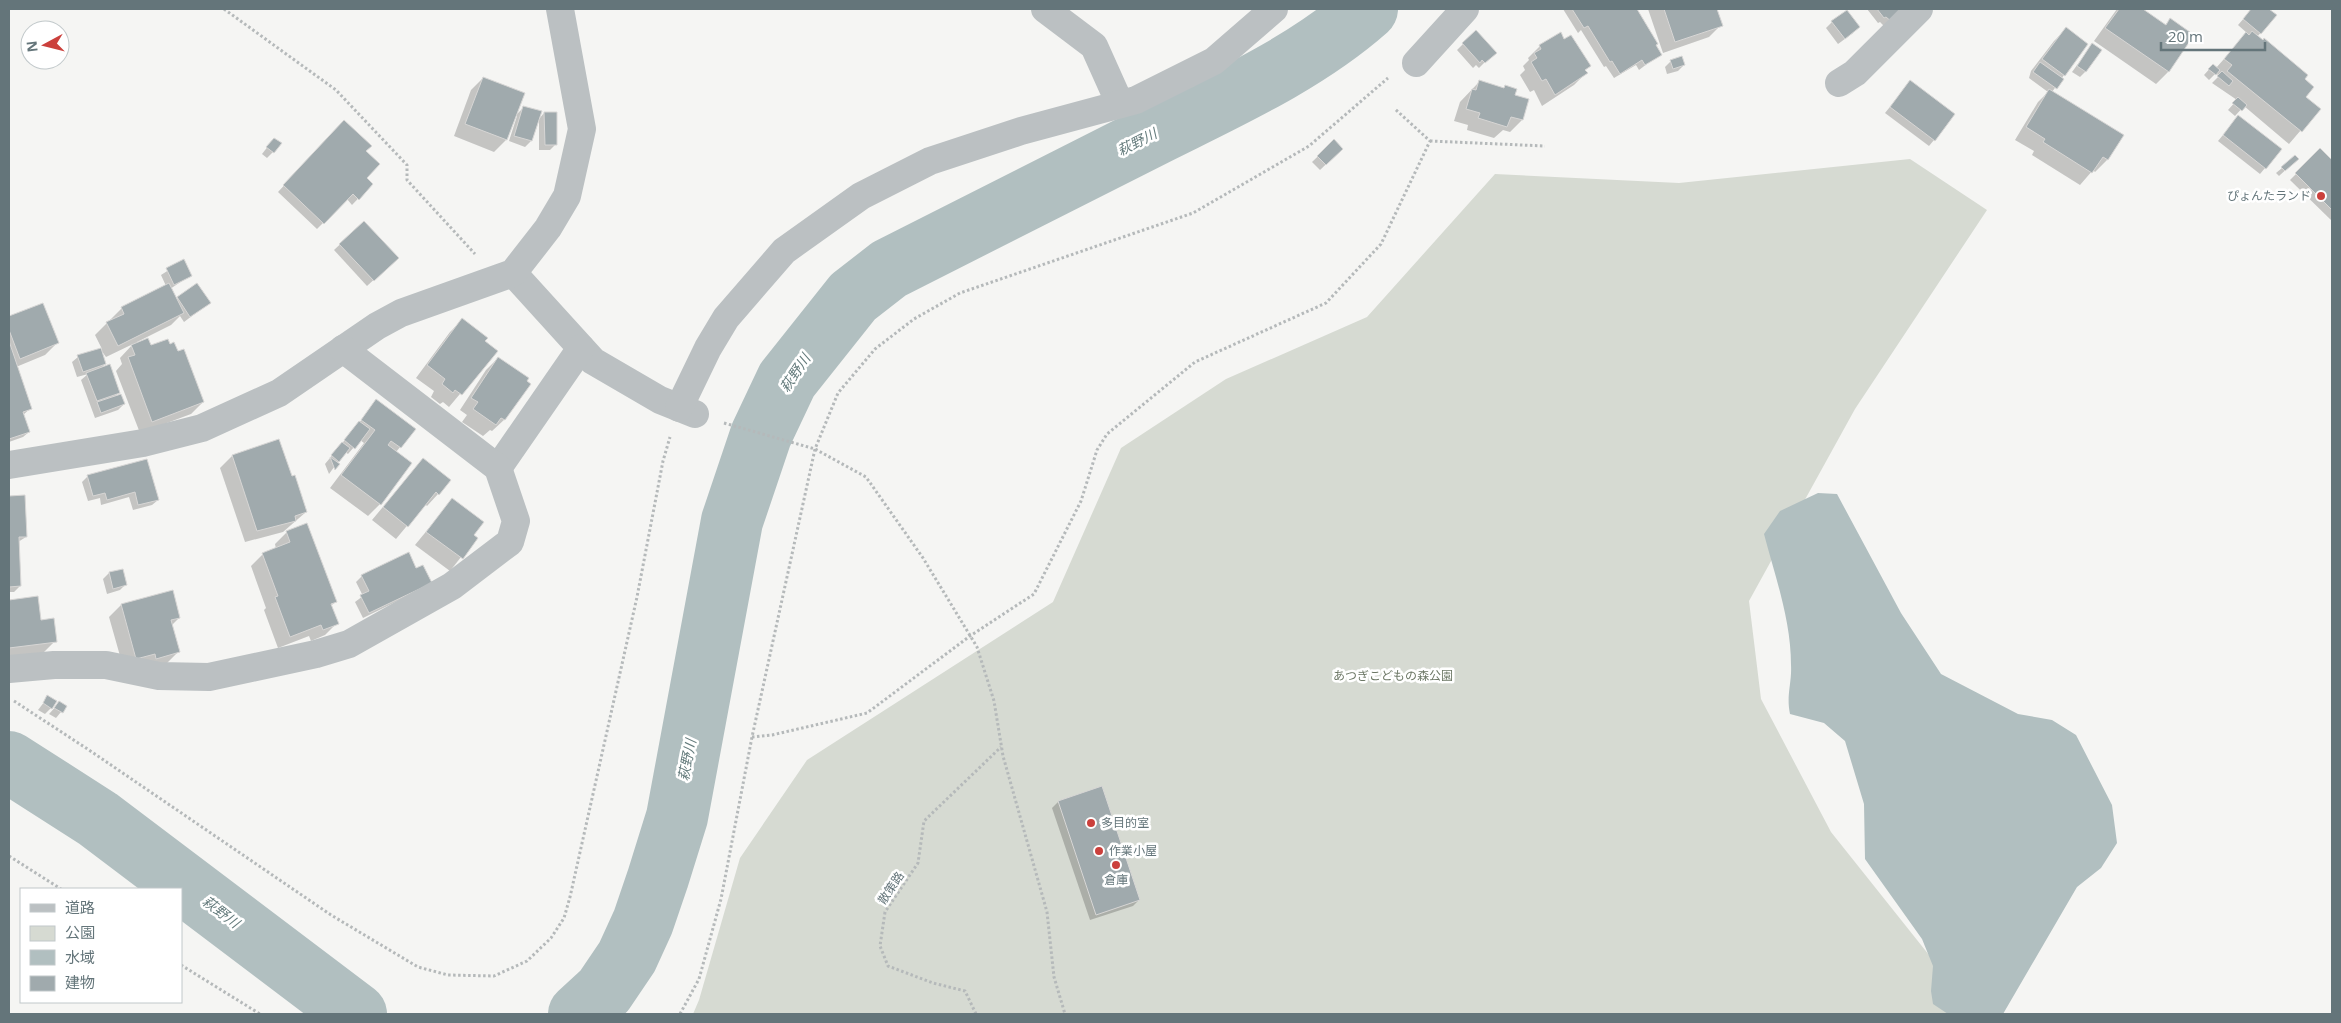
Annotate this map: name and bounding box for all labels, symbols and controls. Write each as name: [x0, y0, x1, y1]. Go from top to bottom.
north arrow: [20, 20, 70, 70]
scale bar: [2161, 20, 2265, 52]
text: 20 m: [2168, 26, 2203, 46]
text: N: [21, 40, 42, 53]
water label: 萩野川: [1114, 123, 1162, 160]
place label: ぴょんたランド: [2227, 187, 2311, 204]
marker: ぴょんたランド: [2315, 190, 2327, 202]
water label: 萩野川: [775, 348, 815, 395]
park label: あつぎこどもの森公園: [1333, 667, 1453, 684]
water label: 萩野川: [673, 736, 700, 782]
place label: 多目的室: [1101, 814, 1149, 831]
marker: 多目的室: [1085, 817, 1097, 829]
place label: 作業小屋: [1109, 842, 1157, 859]
marker: 作業小屋: [1093, 845, 1105, 857]
marker: 倉庫: [1110, 859, 1122, 871]
street label: 散策路: [873, 868, 908, 907]
place label: 倉庫: [1104, 871, 1128, 888]
legend: [20, 888, 182, 1003]
water label: 萩野川: [199, 891, 245, 933]
text: 道路: [65, 897, 95, 917]
text: 公園: [65, 922, 95, 942]
text: 水域: [65, 947, 95, 967]
text: 建物: [65, 972, 95, 992]

